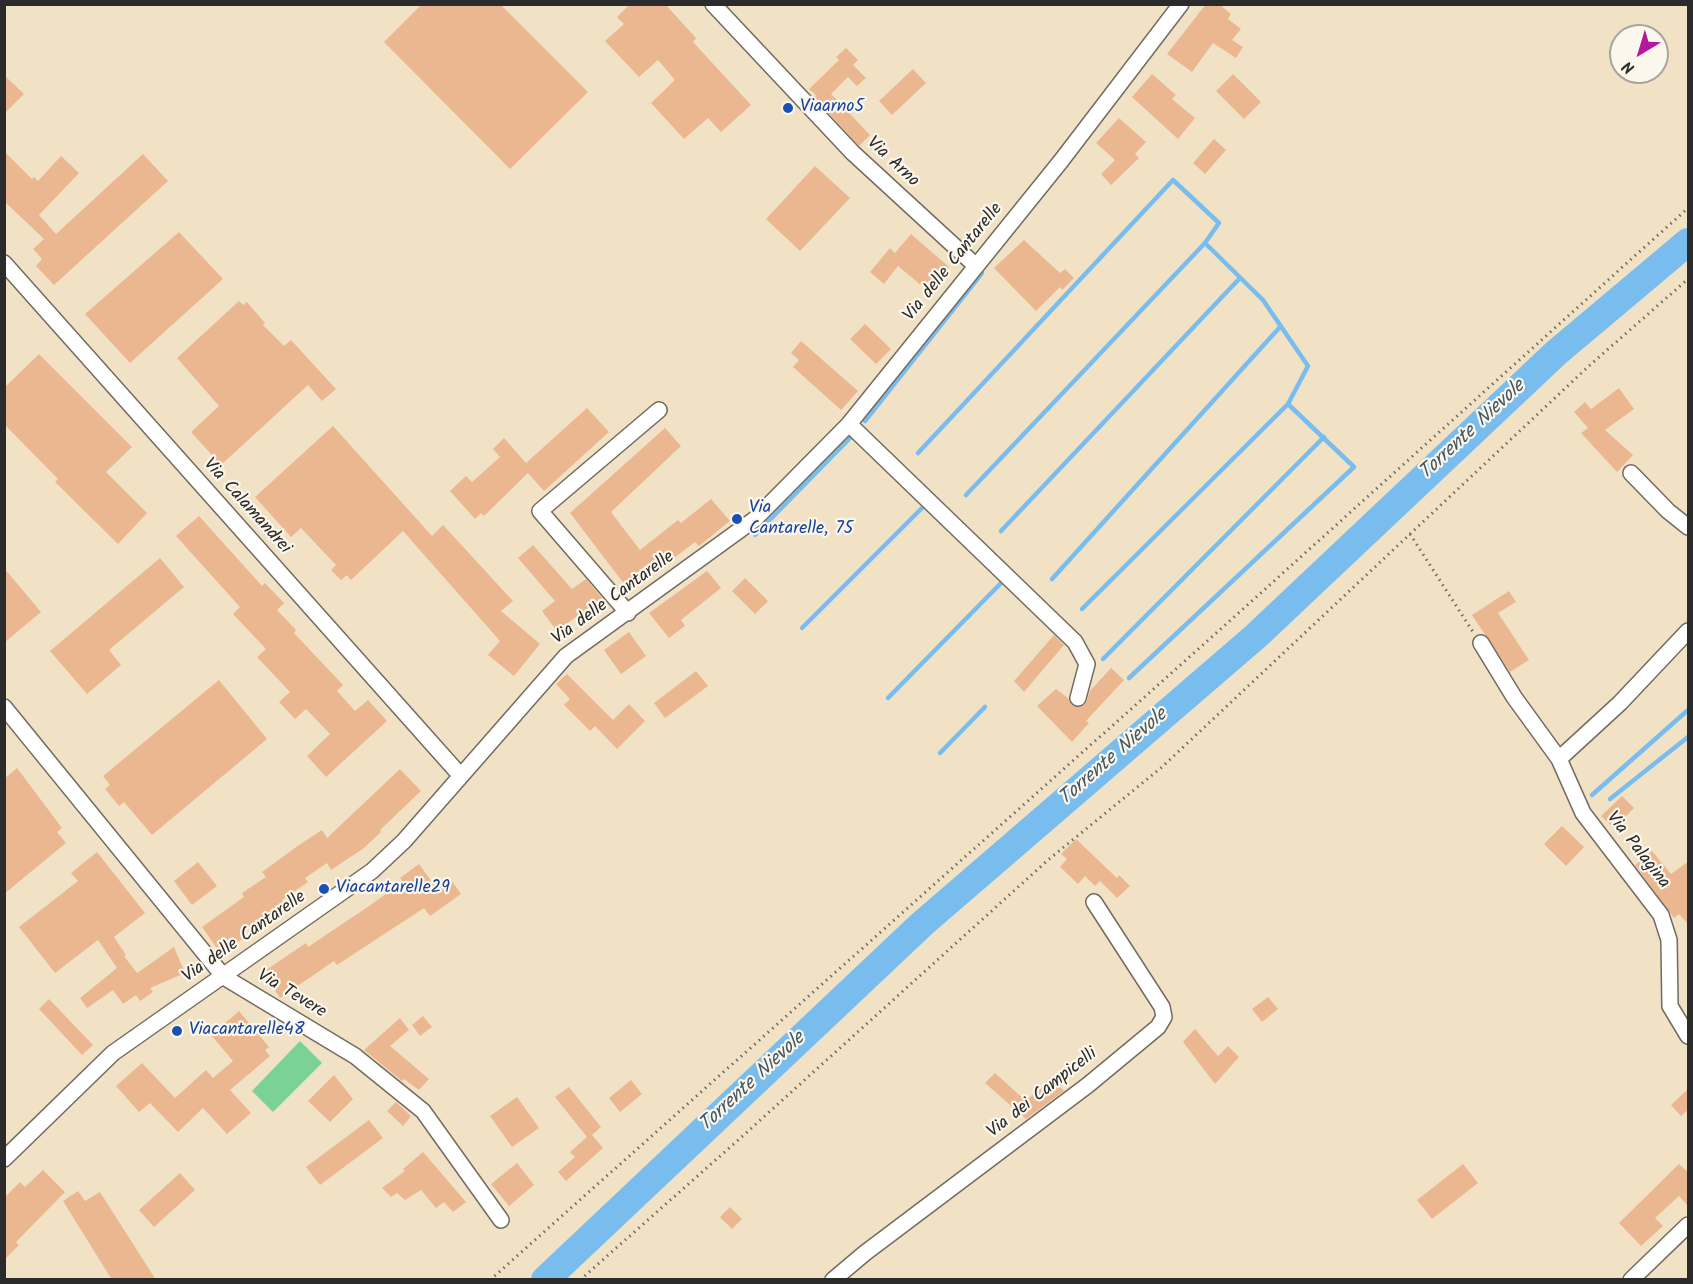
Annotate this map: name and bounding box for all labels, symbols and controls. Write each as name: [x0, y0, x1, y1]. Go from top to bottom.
north arrow: [1609, 24, 1669, 84]
text: N: [1617, 54, 1641, 80]
place label: Viaarno5: [800, 97, 864, 119]
marker: Viaarno5: [781, 101, 795, 115]
street label: Via Arno: [861, 133, 923, 193]
street label: Via delle Cantarelle: [900, 199, 1008, 327]
water label: Torrente Nievole: [1415, 376, 1531, 486]
street label: Via Calamandrei: [197, 455, 295, 559]
place label: Via Cantarelle, 75: [749, 498, 853, 540]
marker: Via Cantarelle, 75: [730, 512, 744, 526]
street label: Via delle Cantarelle: [549, 547, 679, 651]
water label: Torrente Nievole: [1055, 704, 1173, 812]
street label: Via Palagina: [1600, 808, 1674, 894]
place label: Viacantarelle29: [336, 878, 450, 900]
marker: Viacantarelle29: [317, 882, 331, 896]
street label: Via delle Cantarelle: [179, 887, 311, 989]
street label: Via Tevere: [252, 966, 330, 1024]
place label: Viacantarelle48: [189, 1020, 304, 1042]
marker: Viacantarelle48: [170, 1024, 184, 1038]
water label: Torrente Nievole: [695, 1028, 811, 1138]
street label: Via dei Campicelli: [984, 1044, 1102, 1144]

